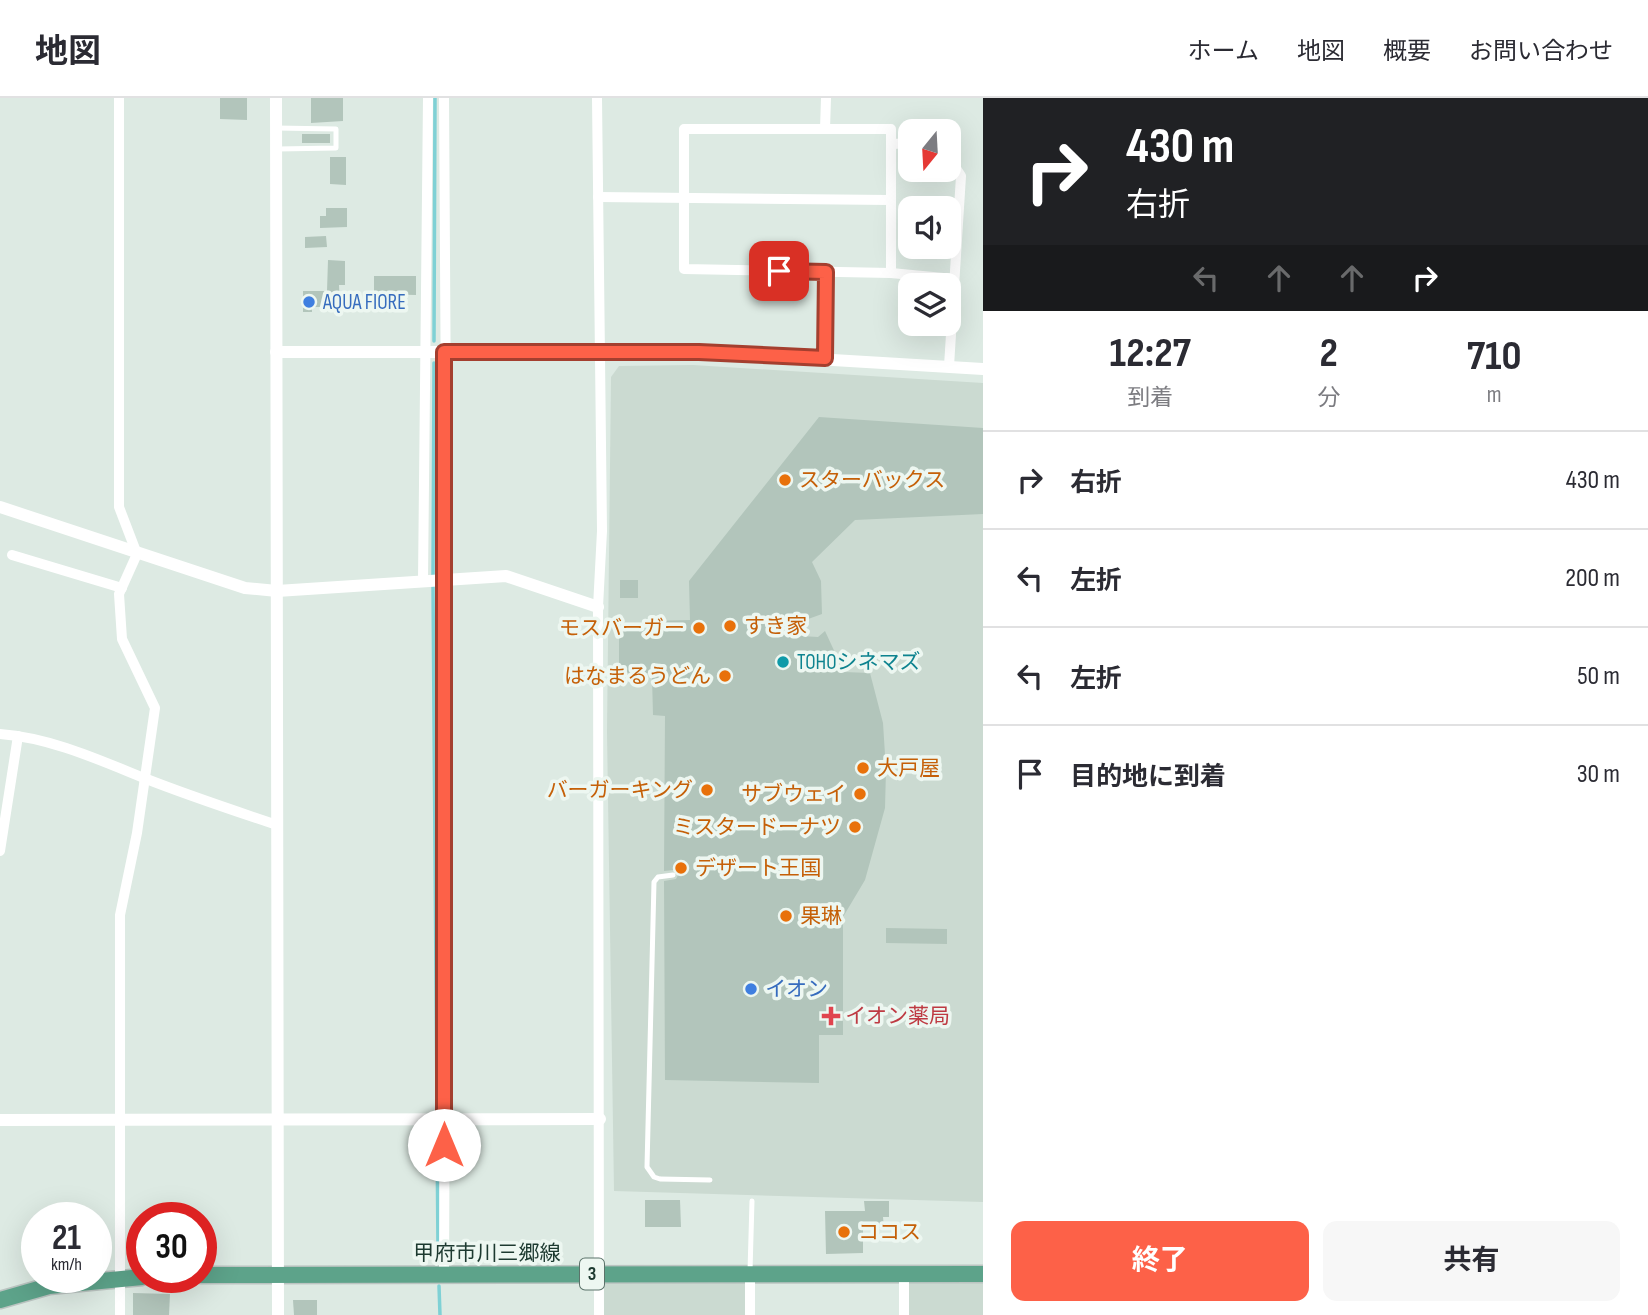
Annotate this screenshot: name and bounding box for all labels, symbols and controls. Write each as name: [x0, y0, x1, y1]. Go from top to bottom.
text: 地図: [35, 32, 101, 72]
text: ホーム: [1188, 37, 1259, 66]
text: 地図: [1297, 37, 1345, 66]
text: 概要: [1383, 37, 1431, 66]
text: お問い合わせ: [1469, 37, 1613, 66]
text: 430 m: [1126, 118, 1234, 177]
north arrow: [898, 119, 961, 182]
map controls: [898, 119, 961, 336]
icon: right: [1011, 126, 1102, 217]
text: 右折: [1126, 186, 1190, 225]
button: sound: [898, 196, 961, 259]
pin: [749, 241, 809, 301]
icon: arrive: [760, 252, 798, 290]
icon: left: [1187, 259, 1225, 297]
icon: ahead: [1260, 259, 1298, 297]
icon: ahead: [1333, 259, 1371, 297]
icon: right: [1406, 259, 1444, 297]
button: layers: [898, 273, 961, 336]
place label: AQUA FIORE: [322, 290, 406, 315]
marker: AQUA FIORE: [301, 294, 317, 310]
text: 12:27: [1109, 328, 1191, 379]
text: 2: [1320, 328, 1338, 379]
text: 710: [1467, 331, 1522, 382]
text: m: [1487, 381, 1502, 409]
text: 到着: [1127, 384, 1173, 412]
text: 分: [1317, 384, 1340, 412]
icon: right: [1011, 461, 1049, 499]
text: 430 m: [1566, 465, 1620, 496]
place label: スターバックス: [799, 468, 945, 493]
text: 右折: [1070, 468, 1122, 499]
marker: スターバックス: [777, 472, 793, 488]
icon: left: [1011, 559, 1049, 597]
text: 200 m: [1565, 563, 1620, 594]
text: 左折: [1070, 566, 1122, 597]
place label: すき家: [744, 614, 807, 639]
place label: モスバーガー: [559, 616, 685, 641]
marker: すき家: [722, 618, 738, 634]
marker: モスバーガー: [691, 620, 707, 636]
place label: TOHOシネマズ: [797, 650, 921, 675]
marker: TOHOシネマズ: [775, 654, 791, 670]
icon: left: [1011, 657, 1049, 695]
text: 50 m: [1577, 661, 1620, 692]
place label: はなまるうどん: [564, 664, 711, 689]
text: 左折: [1070, 664, 1122, 695]
marker: はなまるうどん: [717, 668, 733, 684]
icon: arrive: [1011, 755, 1049, 793]
place label: 大戸屋: [877, 756, 940, 781]
text: 30 m: [1577, 759, 1620, 790]
marker: 大戸屋: [855, 760, 871, 776]
text: 目的地に到着: [1070, 762, 1226, 793]
place label: バーガーキング: [547, 778, 693, 803]
marker: バーガーキング: [699, 782, 715, 798]
place label: サブウェイ: [741, 782, 846, 807]
marker: サブウェイ: [852, 786, 868, 802]
place label: ミスタードーナツ: [673, 815, 841, 840]
marker: ミスタードーナツ: [847, 819, 863, 835]
place label: デザート王国: [695, 856, 821, 881]
marker: デザート王国: [673, 860, 689, 876]
place label: 果琳: [800, 904, 842, 929]
marker: 果琳: [778, 908, 794, 924]
place label: イオン: [765, 977, 828, 1002]
marker: イオン: [743, 981, 759, 997]
place label: イオン薬局: [845, 1004, 950, 1029]
marker: イオン薬局: [823, 1008, 839, 1024]
position arrow: [407, 1108, 481, 1182]
speed limit sign: 30: [126, 1202, 217, 1293]
text: 21: [52, 1217, 81, 1260]
place label: ココス: [858, 1220, 921, 1245]
button: 終了: [1011, 1221, 1309, 1301]
button: 共有: [1323, 1221, 1620, 1301]
marker: ココス: [836, 1224, 852, 1240]
street label: 甲府市川三郷線: [414, 1241, 561, 1266]
text: km/h: [51, 1254, 82, 1275]
road number: 3: [580, 1258, 604, 1290]

